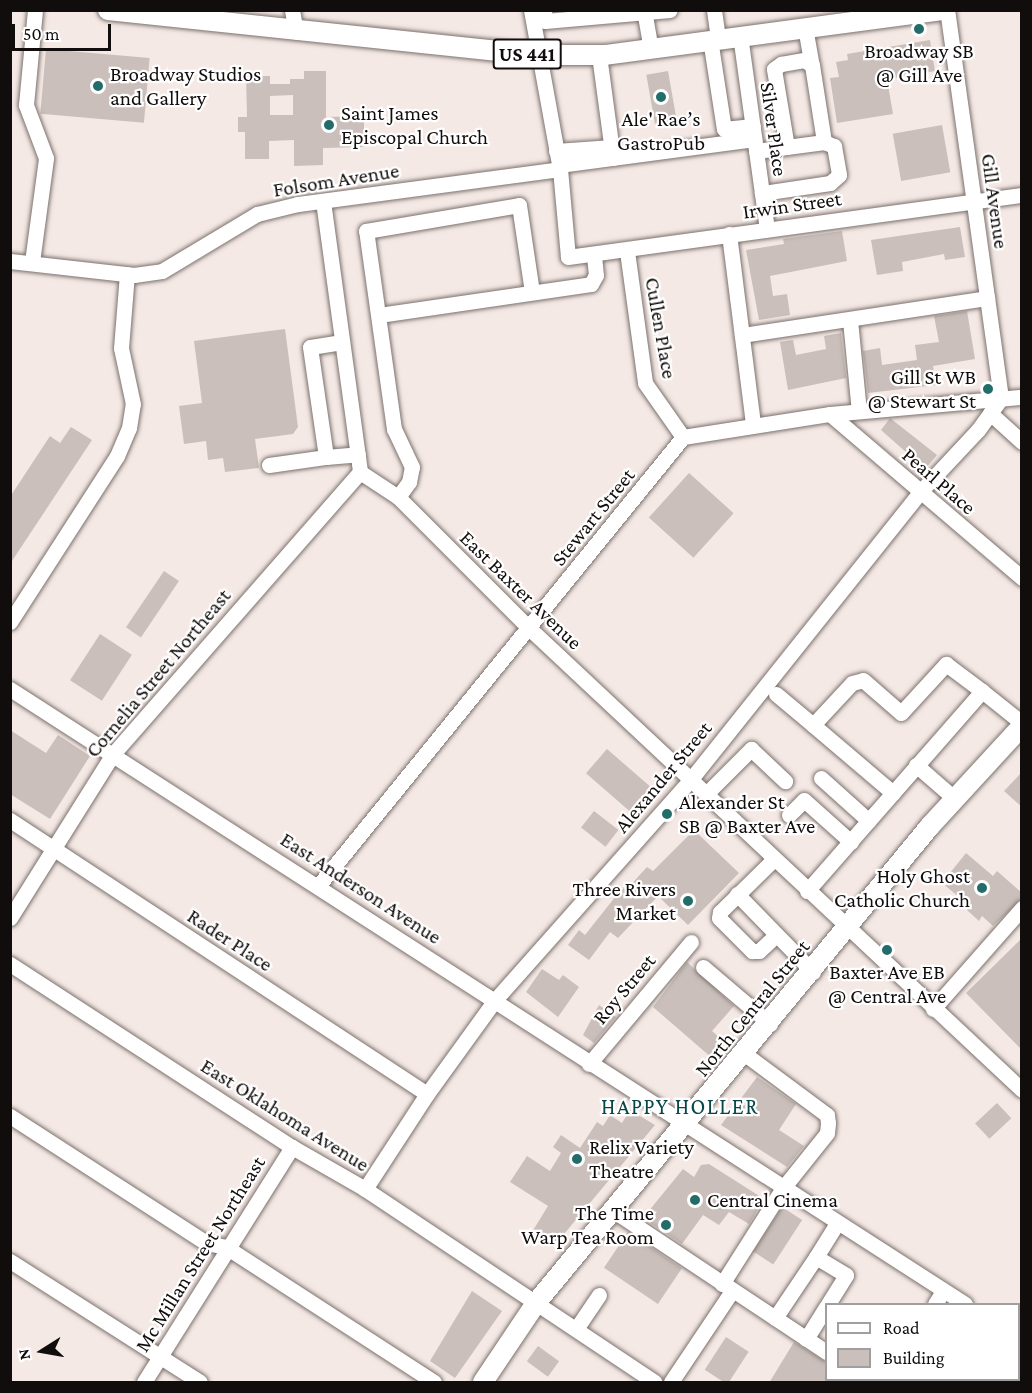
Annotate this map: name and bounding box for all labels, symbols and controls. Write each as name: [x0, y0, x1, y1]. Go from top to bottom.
scale bar: [15, 12, 114, 50]
marker: Broadway SB @ Gill Ave: [912, 22, 926, 36]
text: 50 m: [23, 24, 60, 44]
road number: US 441: [492, 37, 562, 71]
place label: Broadway SB @ Gill Ave: [864, 38, 974, 88]
place label: Broadway Studios and Gallery: [110, 61, 261, 111]
marker: Broadway Studios and Gallery: [91, 79, 105, 93]
street label: Silver Place: [755, 80, 793, 178]
marker: Ale' Rae’s GastroPub: [654, 90, 668, 104]
place label: Saint James Episcopal Church: [341, 100, 488, 150]
place label: Ale' Rae’s GastroPub: [617, 106, 705, 156]
marker: Saint James Episcopal Church: [322, 118, 336, 132]
street label: Gill Avenue: [976, 152, 1014, 250]
street label: Folsom Avenue: [271, 158, 401, 202]
street label: Irwin Street: [741, 186, 843, 224]
street label: Cullen Place: [640, 275, 682, 381]
place label: Gill St WB @ Stewart St: [868, 364, 976, 414]
marker: Gill St WB @ Stewart St: [981, 382, 995, 396]
street label: Pearl Place: [897, 442, 981, 520]
street label: Stewart Street: [546, 463, 640, 571]
street label: East Baxter Avenue: [455, 525, 587, 655]
street label: Cornelia Street Northeast: [80, 584, 236, 762]
street label: Alexander Street: [609, 716, 717, 838]
place label: Alexander St SB @ Baxter Ave: [679, 789, 815, 839]
marker: Alexander St SB @ Baxter Ave: [660, 807, 674, 821]
street label: East Anderson Avenue: [276, 827, 446, 949]
place label: Holy Ghost Catholic Church: [834, 863, 970, 913]
place label: Three Rivers Market: [572, 876, 676, 926]
marker: Holy Ghost Catholic Church: [975, 881, 989, 895]
marker: Three Rivers Market: [681, 894, 695, 908]
street label: Rader Place: [183, 903, 277, 977]
street label: North Central Street: [689, 934, 815, 1082]
marker: Baxter Ave EB @ Central Ave: [880, 943, 894, 957]
street label: Roy Street: [587, 949, 661, 1029]
place label: Baxter Ave EB @ Central Ave: [828, 959, 946, 1009]
street label: East Oklahoma Avenue: [196, 1053, 374, 1177]
district label: HAPPY HOLLER: [601, 1094, 759, 1120]
place label: Relix Variety Theatre: [589, 1134, 694, 1184]
street label: Mc Millan Street Northeast: [129, 1151, 271, 1357]
marker: Relix Variety Theatre: [570, 1152, 584, 1166]
place label: Central Cinema: [707, 1187, 838, 1213]
marker: Central Cinema: [688, 1193, 702, 1207]
place label: The Time Warp Tea Room: [521, 1200, 654, 1250]
marker: The Time Warp Tea Room: [659, 1218, 673, 1232]
legend: [825, 1303, 1020, 1381]
text: Road: [883, 1318, 920, 1338]
north arrow: [12, 1321, 72, 1381]
text: N: [14, 1348, 33, 1362]
text: Building: [883, 1348, 944, 1368]

